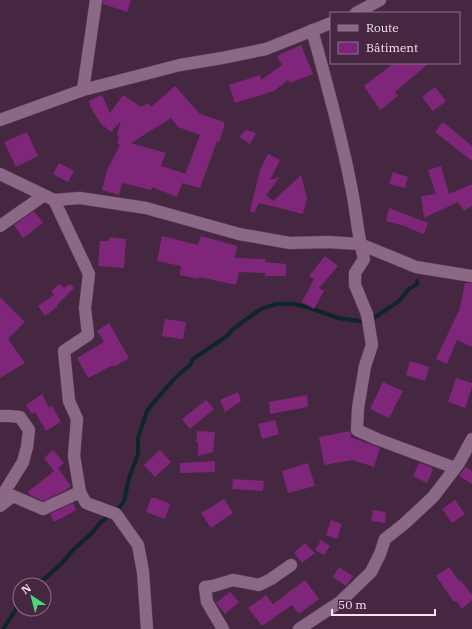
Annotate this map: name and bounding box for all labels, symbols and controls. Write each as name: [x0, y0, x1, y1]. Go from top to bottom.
legend: [330, 12, 460, 64]
text: Route: [366, 20, 399, 35]
text: Bâtiment: [366, 40, 418, 55]
north arrow: [12, 577, 52, 617]
text: N: [18, 581, 34, 597]
scale bar: [332, 591, 435, 617]
text: 50 m: [338, 597, 367, 612]

